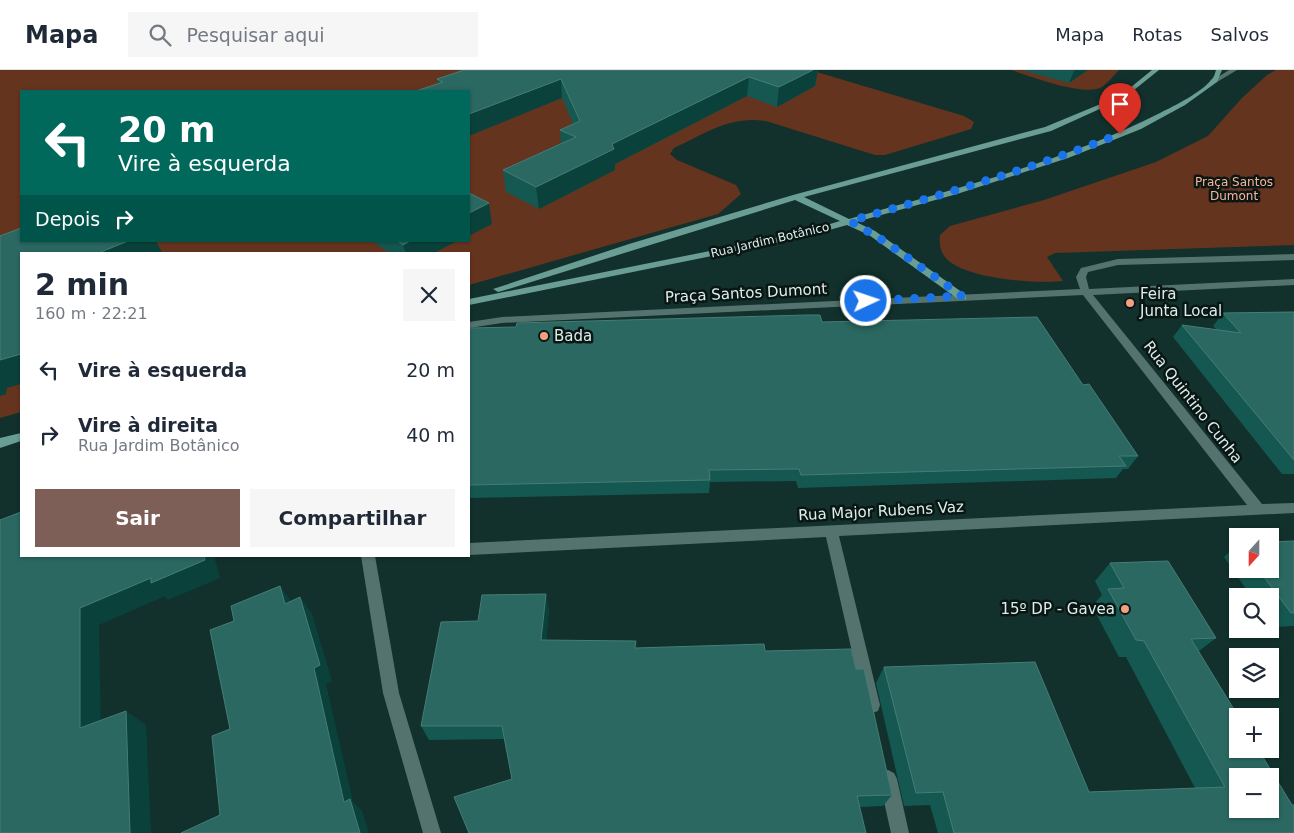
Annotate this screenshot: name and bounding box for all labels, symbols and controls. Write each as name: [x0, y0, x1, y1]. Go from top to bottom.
search box: [128, 12, 478, 57]
text: Mapa: [25, 21, 98, 49]
icon: search: [146, 21, 174, 49]
text: Pesquisar aqui: [186, 24, 325, 46]
text: Mapa: [1055, 24, 1104, 45]
text: Rotas: [1132, 24, 1183, 45]
text: Salvos: [1211, 24, 1269, 45]
pin: [1099, 83, 1141, 134]
icon: arrive: [1106, 90, 1134, 118]
icon: left: [35, 110, 100, 175]
text: 20 m: [118, 110, 215, 150]
text: Vire à esquerda: [118, 151, 291, 176]
park label: Praça Santos Dumont: [1195, 175, 1273, 203]
icon: right: [110, 205, 138, 233]
text: Depois: [35, 208, 100, 230]
street label: Rua Jardim Botânico: [709, 220, 831, 260]
text: 2 min: [35, 267, 129, 302]
button: close: [403, 269, 455, 321]
position arrow: [839, 274, 891, 326]
street label: Praça Santos Dumont: [664, 280, 828, 306]
place label: Feira Junta Local: [1139, 285, 1222, 320]
marker: Feira Junta Local: [1124, 297, 1136, 309]
text: 160 m · 22:21: [35, 304, 148, 323]
place label: Bada: [554, 327, 592, 345]
marker: Bada: [538, 330, 550, 342]
street label: Rua Quintino Cunha: [1140, 337, 1246, 467]
icon: left: [35, 356, 63, 384]
text: Vire à esquerda: [78, 359, 247, 381]
text: 20 m: [406, 359, 455, 381]
text: Vire à direita: [78, 414, 218, 436]
icon: right: [35, 421, 63, 449]
text: 40 m: [406, 424, 455, 446]
text: Rua Jardim Botânico: [78, 436, 240, 455]
button: Sair: [35, 489, 240, 547]
button: Compartilhar: [250, 489, 455, 547]
street label: Rua Major Rubens Vaz: [798, 498, 964, 524]
north arrow: [1229, 528, 1279, 578]
map controls: [1229, 528, 1279, 818]
button: search: [1229, 588, 1279, 638]
place label: 15º DP - Gavea: [1000, 600, 1115, 618]
marker: 15º DP - Gavea: [1119, 603, 1131, 615]
button: layers: [1229, 648, 1279, 698]
button: +: [1229, 708, 1279, 758]
button: −: [1229, 768, 1279, 818]

